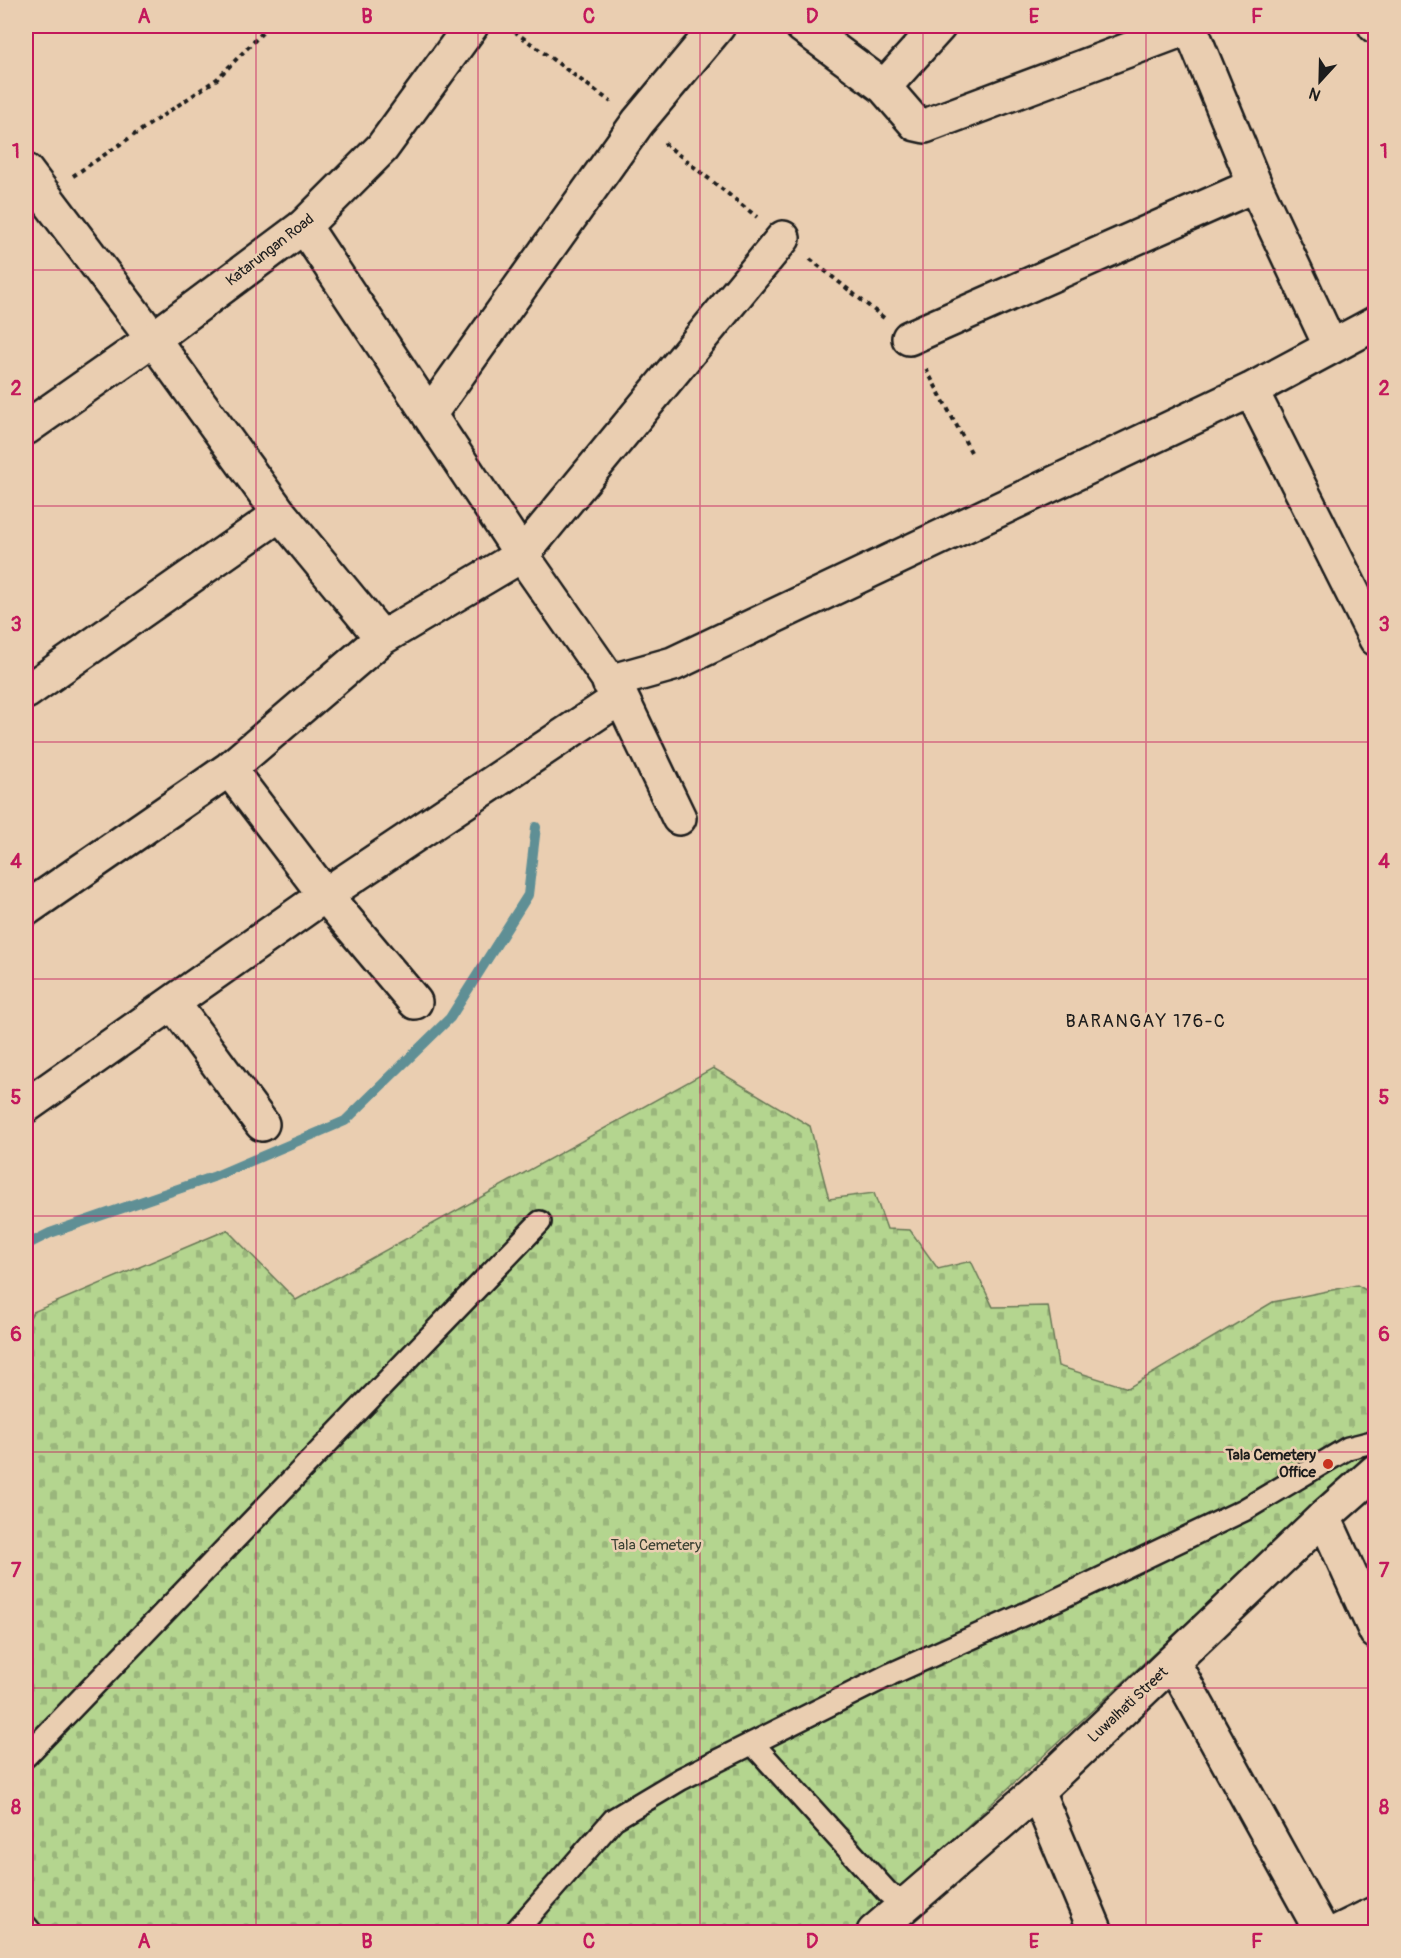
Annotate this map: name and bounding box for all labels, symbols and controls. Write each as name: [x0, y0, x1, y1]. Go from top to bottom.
text: A: [138, 4, 151, 29]
text: B: [361, 4, 373, 29]
text: C: [583, 4, 595, 29]
text: D: [806, 4, 819, 29]
text: E: [1029, 4, 1040, 29]
text: F: [1251, 4, 1263, 29]
north arrow: [1290, 51, 1350, 111]
text: N: [1306, 83, 1324, 105]
text: 1: [12, 139, 20, 164]
text: 1: [1380, 139, 1388, 164]
street label: Katarungan Road: [222, 210, 318, 290]
text: 2: [10, 376, 22, 401]
text: 2: [1378, 376, 1390, 401]
text: 3: [10, 612, 22, 637]
text: 3: [1378, 612, 1390, 637]
text: 4: [10, 849, 22, 874]
text: 4: [1378, 849, 1390, 874]
district label: BARANGAY 176-C: [1066, 1010, 1226, 1033]
text: 5: [11, 1085, 22, 1110]
text: 5: [1379, 1085, 1390, 1110]
text: 6: [10, 1322, 22, 1347]
text: 6: [1378, 1322, 1390, 1347]
place label: Tala Cemetery Office: [1224, 1446, 1317, 1482]
marker: Tala Cemetery Office: [1321, 1457, 1335, 1471]
park label: Tala Cemetery: [611, 1536, 702, 1555]
text: 7: [11, 1558, 22, 1583]
text: 7: [1379, 1558, 1390, 1583]
street label: Luwalhati Street: [1084, 1662, 1173, 1747]
text: 8: [11, 1795, 21, 1820]
text: 8: [1379, 1795, 1389, 1820]
text: A: [138, 1929, 151, 1954]
text: B: [361, 1929, 373, 1954]
text: C: [583, 1929, 595, 1954]
text: D: [806, 1929, 819, 1954]
text: E: [1029, 1929, 1040, 1954]
text: F: [1251, 1929, 1263, 1954]

